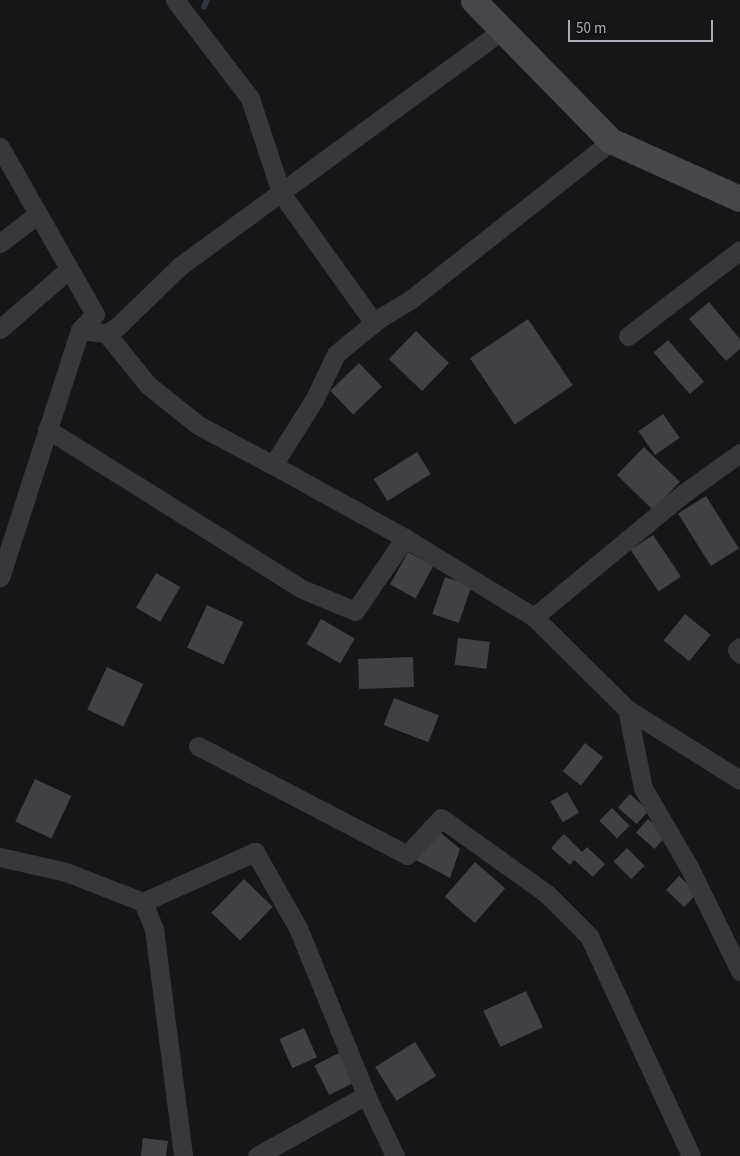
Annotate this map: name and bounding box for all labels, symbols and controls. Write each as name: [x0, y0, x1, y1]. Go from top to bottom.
scale bar: [570, 10, 715, 42]
text: 50 m: [576, 18, 606, 39]

